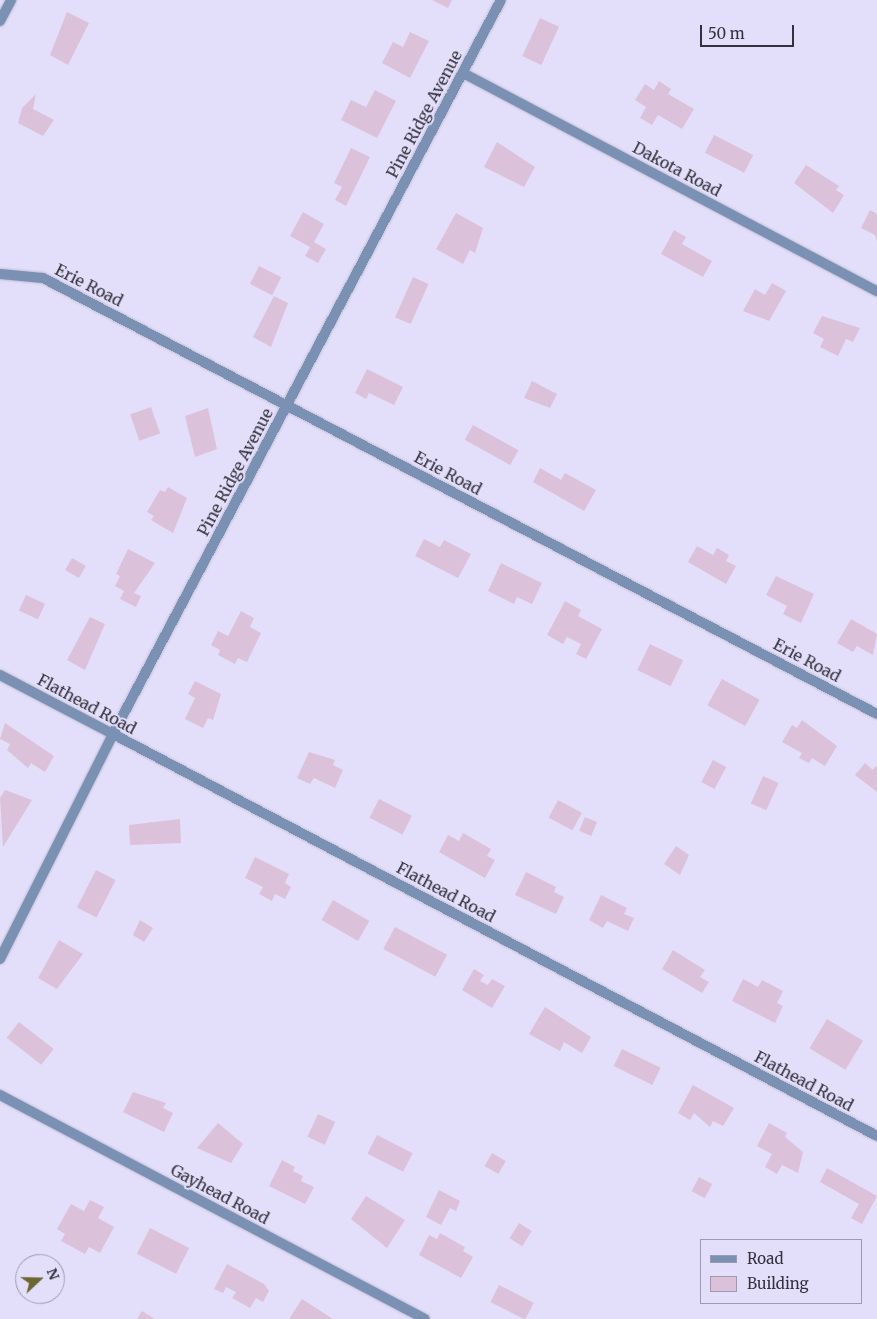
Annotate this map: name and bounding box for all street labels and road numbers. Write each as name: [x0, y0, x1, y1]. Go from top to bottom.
street label: Pine Ridge Avenue: [382, 47, 466, 181]
street label: Dakota Road: [630, 138, 724, 200]
street label: Erie Road: [52, 260, 126, 310]
street label: Pine Ridge Avenue: [193, 405, 277, 539]
street label: Erie Road: [411, 447, 485, 499]
street label: Erie Road: [770, 634, 844, 686]
street label: Flathead Road: [34, 670, 140, 738]
street label: Flathead Road: [393, 858, 499, 926]
street label: Flathead Road: [751, 1047, 857, 1115]
street label: Gayhead Road: [168, 1160, 272, 1228]

